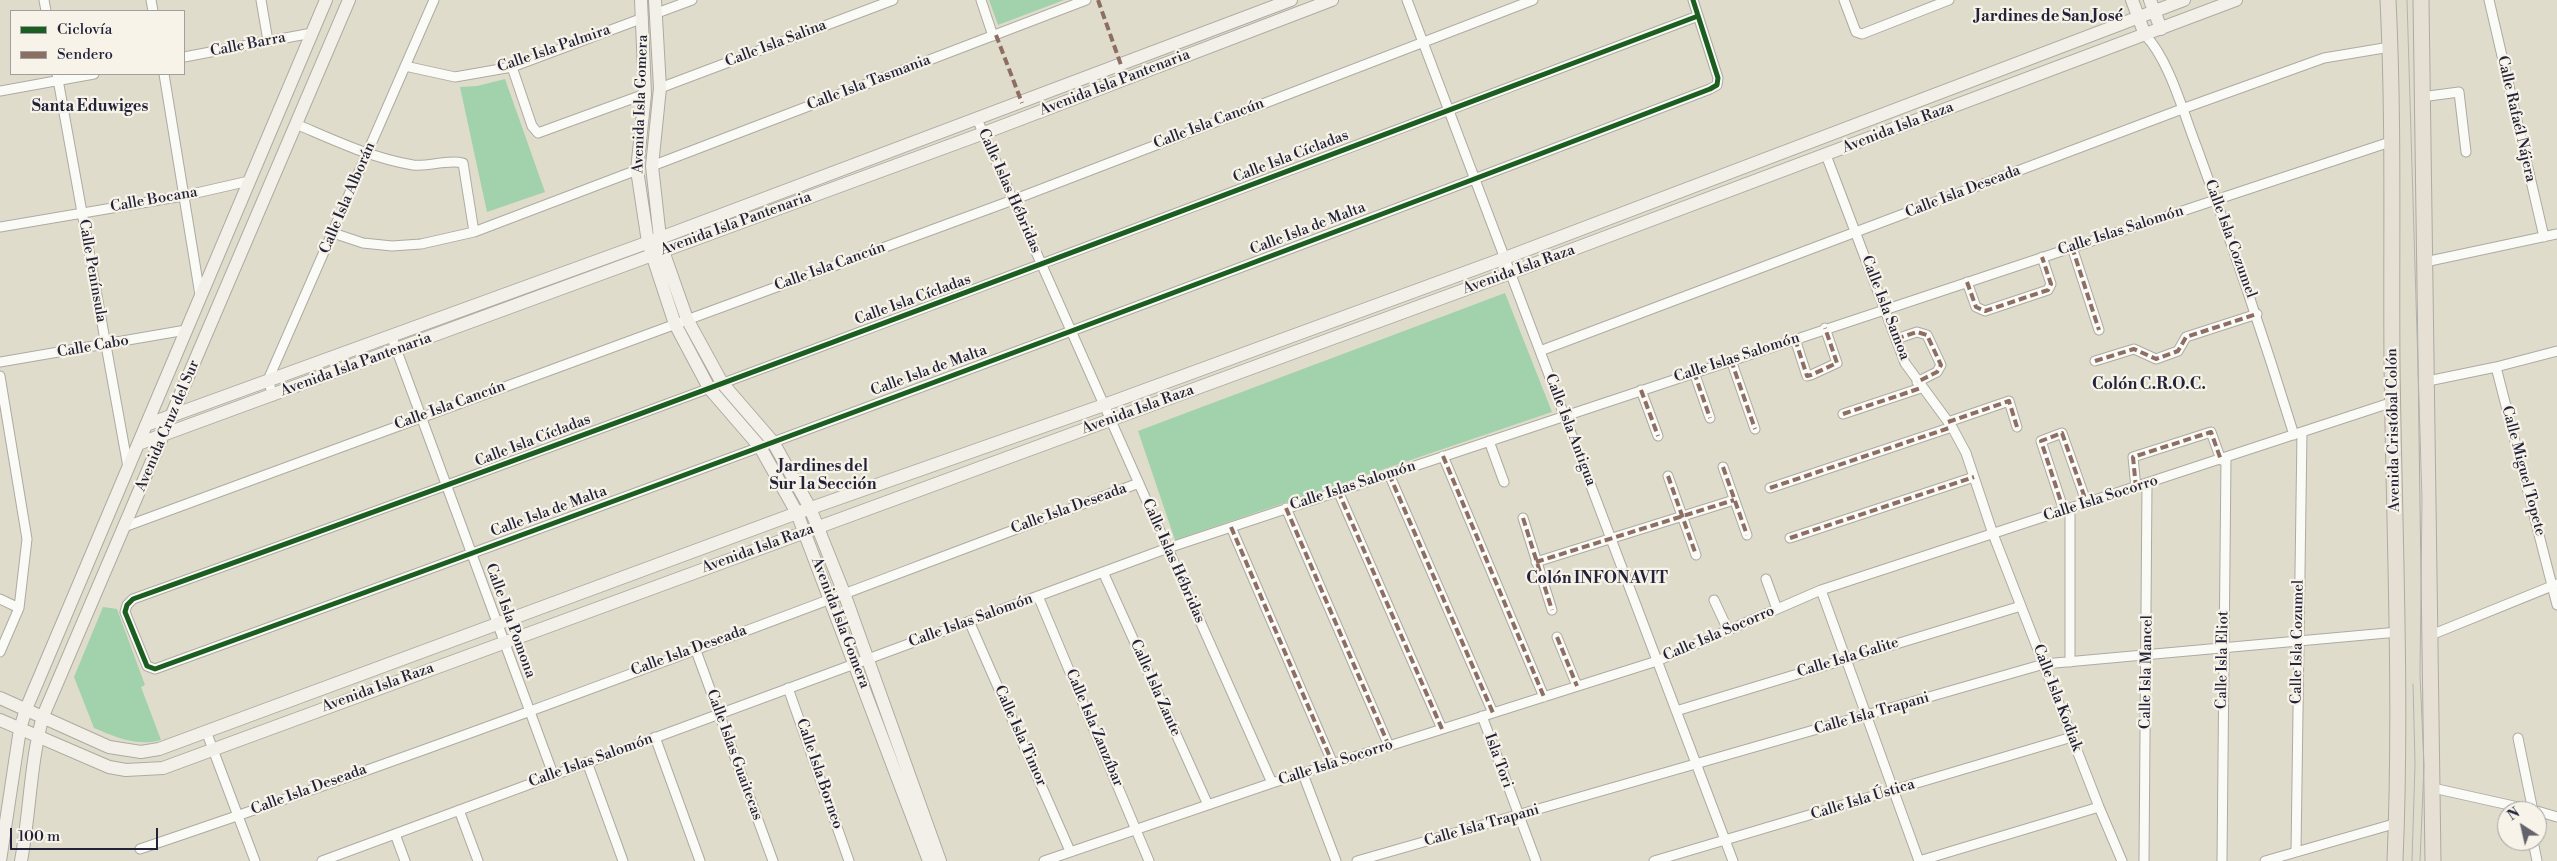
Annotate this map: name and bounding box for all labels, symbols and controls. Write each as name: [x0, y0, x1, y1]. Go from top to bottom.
district label: Jardines de San José: [1975, 7, 2123, 27]
legend: [10, 10, 185, 75]
street label: Calle Isla Salina: [723, 16, 829, 72]
text: Ciclovía: [57, 20, 112, 39]
street label: Calle Isla Palmira: [495, 21, 613, 77]
street label: Calle Barra: [209, 29, 287, 61]
street label: Avenida Isla Gomera: [630, 34, 652, 174]
text: Sendero: [57, 45, 113, 64]
street label: Avenida Isla Pantenaria: [1037, 46, 1193, 120]
street label: Calle Isla Tasmania: [805, 51, 933, 115]
street label: Calle Rafaél Nájera: [2493, 54, 2539, 184]
street label: Calle Isla Cancún: [1151, 95, 1267, 153]
district label: Santa Eduwiges: [32, 97, 148, 117]
street label: Avenida Isla Raza: [1840, 98, 1956, 158]
street label: Calle Islas Hébridas: [974, 126, 1044, 256]
street label: Calle Isla Cícladas: [1231, 127, 1351, 187]
street label: Calle Isla Alborán: [316, 139, 380, 257]
street label: Calle Isla Deseada: [1903, 162, 2023, 222]
street label: Calle Isla Cozumel: [2200, 177, 2260, 301]
street label: Calle Bocana: [109, 183, 199, 217]
street label: Avenida Isla Pantenaria: [658, 188, 814, 260]
street label: Calle Isla de Malta: [1248, 199, 1368, 259]
street label: Calle Islas Salomón: [2056, 202, 2186, 260]
street label: Calle Península: [74, 218, 110, 324]
street label: Calle Isla Cancún: [772, 239, 888, 295]
street label: Avenida Isla Raza: [1461, 241, 1577, 299]
street label: Calle Isla Samoa: [1857, 253, 1913, 363]
street label: Calle Isla Cícladas: [852, 271, 974, 329]
street label: Avenida Isla Pantenaria: [278, 329, 434, 401]
street label: Calle Islas Salomón: [1672, 329, 1802, 387]
street label: Calle Cabo: [56, 332, 130, 362]
street label: Calle Isla de Malta: [868, 342, 990, 400]
street label: Avenida Cristóbal Colón: [2384, 348, 2404, 512]
street label: Avenida Cruz del Sur: [132, 358, 204, 494]
street label: Calle Isla Antigua: [1540, 372, 1600, 488]
district label: Colón C.R.O.C.: [2092, 375, 2206, 395]
street label: Calle Isla Cancún: [392, 378, 508, 434]
street label: Avenida Isla Raza: [1080, 381, 1196, 439]
street label: Calle Miguel Topete: [2497, 404, 2549, 538]
street label: Calle Isla Cícladas: [473, 411, 593, 471]
district label: Jardines del Sur 1a Sección: [769, 457, 877, 495]
street label: Calle Islas Salomón: [1288, 457, 1418, 515]
street label: Calle Isla Socorro: [2041, 472, 2161, 526]
street label: Calle Isla Deseada: [1009, 480, 1129, 538]
street label: Calle Isla de Malta: [488, 483, 610, 541]
street label: Calle Islas Hébridas: [1138, 496, 1208, 626]
street label: Avenida Isla Raza: [700, 520, 816, 578]
street label: Avenida Isla Gomera: [807, 555, 873, 691]
street label: Calle Isla Pomona: [481, 561, 539, 681]
district label: Colón INFONAVIT: [1526, 569, 1668, 589]
street label: Calle Isla Cozumel: [2288, 580, 2308, 704]
street label: Calle Islas Salomón: [906, 590, 1036, 652]
street label: Calle Isla Socorro: [1661, 602, 1777, 666]
street label: Calle Isla Eliot: [2213, 611, 2233, 709]
street label: Calle Isla Mancel: [2137, 615, 2157, 729]
street label: Calle Isla Deseada: [629, 622, 749, 680]
street label: Calle Isla Galite: [1795, 634, 1901, 682]
street label: Calle Isla Zante: [1126, 637, 1184, 739]
street label: Calle Isla Kodiak: [2028, 642, 2086, 754]
street label: Avenida Isla Raza: [320, 659, 436, 717]
street label: Calle Isla Zanzíbar: [1061, 667, 1127, 789]
street label: Calle Isla Timor: [990, 683, 1050, 789]
street label: Calle Islas Guaitecas: [702, 687, 766, 823]
street label: Calle Isla Trapani: [1812, 689, 1932, 739]
street label: Calle Isla Borneo: [792, 716, 846, 832]
street label: Calle Islas Salomón: [526, 730, 656, 792]
street label: Isla Tori: [1480, 731, 1516, 791]
street label: Calle Isla Socorro: [1276, 736, 1396, 790]
street label: Calle Isla Deseada: [249, 761, 369, 819]
street label: Calle Isla Ústica: [1809, 776, 1917, 824]
street label: Calle Isla Trapani: [1422, 801, 1542, 851]
north arrow: [2497, 801, 2547, 851]
text: N: [2504, 804, 2524, 825]
scale bar: [12, 818, 160, 850]
text: 100 m: [18, 827, 60, 846]

